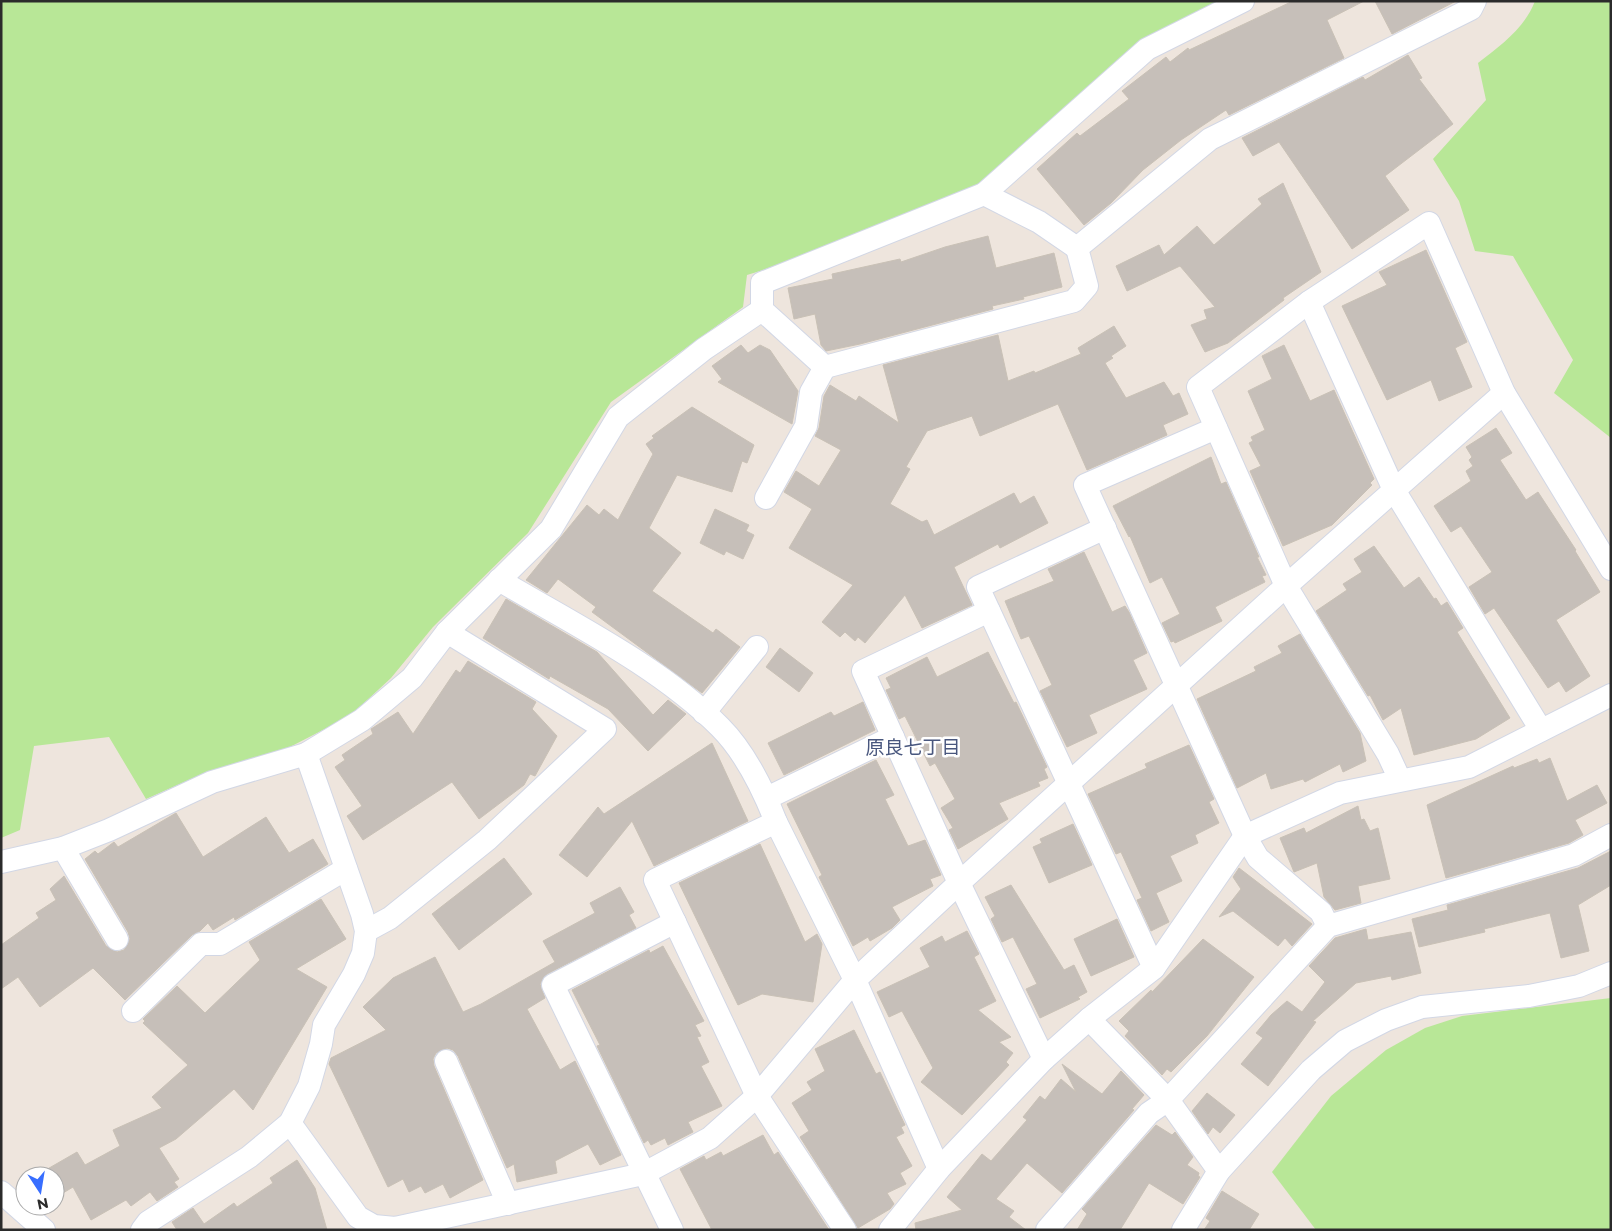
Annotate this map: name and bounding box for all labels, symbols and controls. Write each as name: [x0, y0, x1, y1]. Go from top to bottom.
district label: 原良七丁目: [865, 736, 961, 759]
north arrow: [15, 1166, 65, 1216]
text: N: [35, 1194, 50, 1214]

